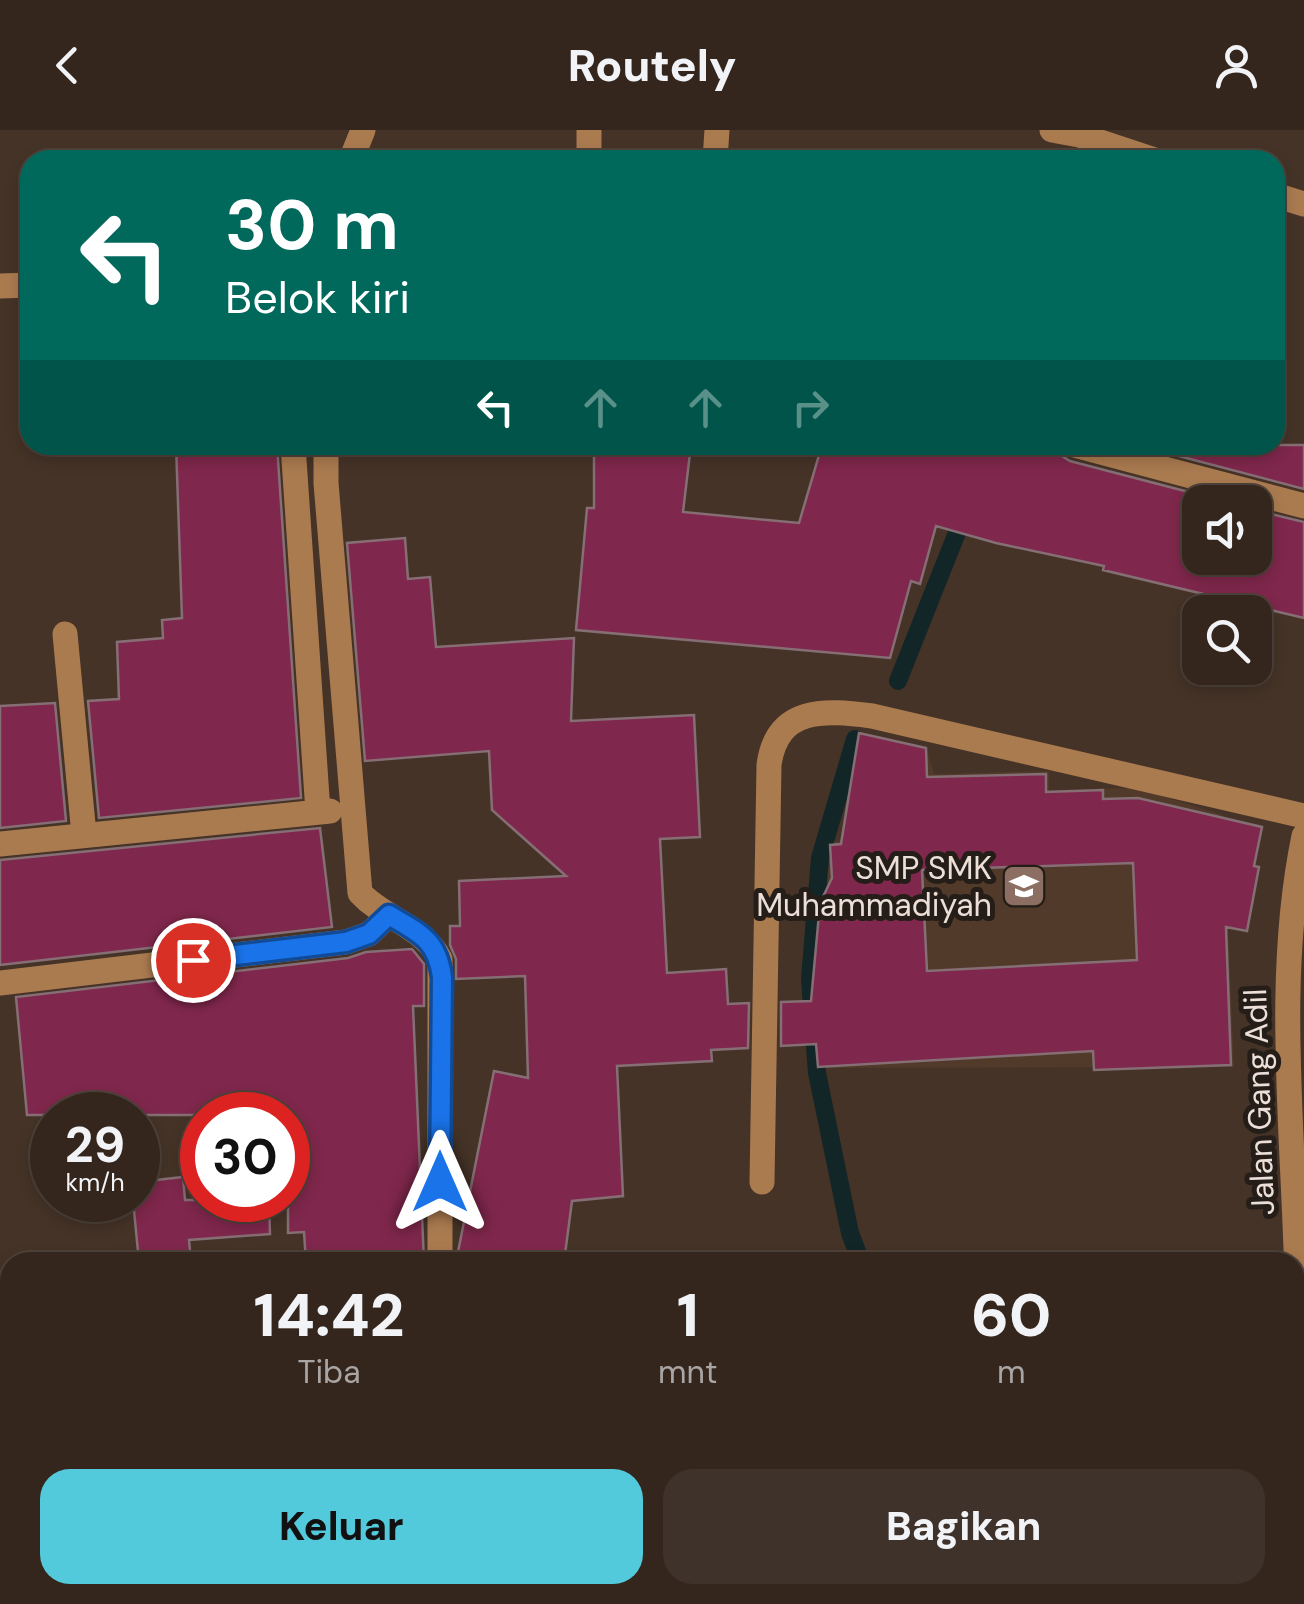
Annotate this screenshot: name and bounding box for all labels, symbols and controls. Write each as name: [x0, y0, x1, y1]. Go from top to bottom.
text: Routely: [568, 36, 736, 95]
icon: back: [40, 38, 95, 93]
icon: person: [1209, 38, 1264, 93]
text: 30 m: [225, 180, 399, 271]
icon: left: [60, 190, 190, 320]
text: Belok kiri: [225, 268, 410, 327]
icon: left: [468, 380, 523, 435]
icon: ahead: [573, 380, 628, 435]
icon: ahead: [678, 380, 733, 435]
icon: right: [783, 380, 838, 435]
map controls: [1182, 485, 1272, 685]
button: sound: [1182, 485, 1272, 575]
button: search: [1182, 595, 1272, 685]
place label: SMP SMK Muhammadiyah: [756, 847, 992, 926]
school or university icon: SMP SMK Muhammadiyah: [1001, 863, 1047, 909]
pin: [151, 918, 236, 1003]
icon: arrive: [166, 933, 221, 988]
street label: Jalan Gang Adil: [1234, 988, 1284, 1216]
speed limit sign: 30: [180, 1092, 310, 1222]
text: 29: [65, 1112, 125, 1178]
position arrow: [388, 1130, 492, 1234]
text: km/h: [65, 1166, 125, 1199]
text: 14:42: [254, 1276, 405, 1355]
text: 1: [677, 1276, 699, 1355]
text: 60: [971, 1276, 1051, 1355]
text: Tiba: [297, 1351, 361, 1393]
text: mnt: [658, 1351, 718, 1393]
text: m: [997, 1351, 1026, 1393]
button: Keluar: [40, 1469, 643, 1584]
button: Bagikan: [663, 1469, 1265, 1584]

